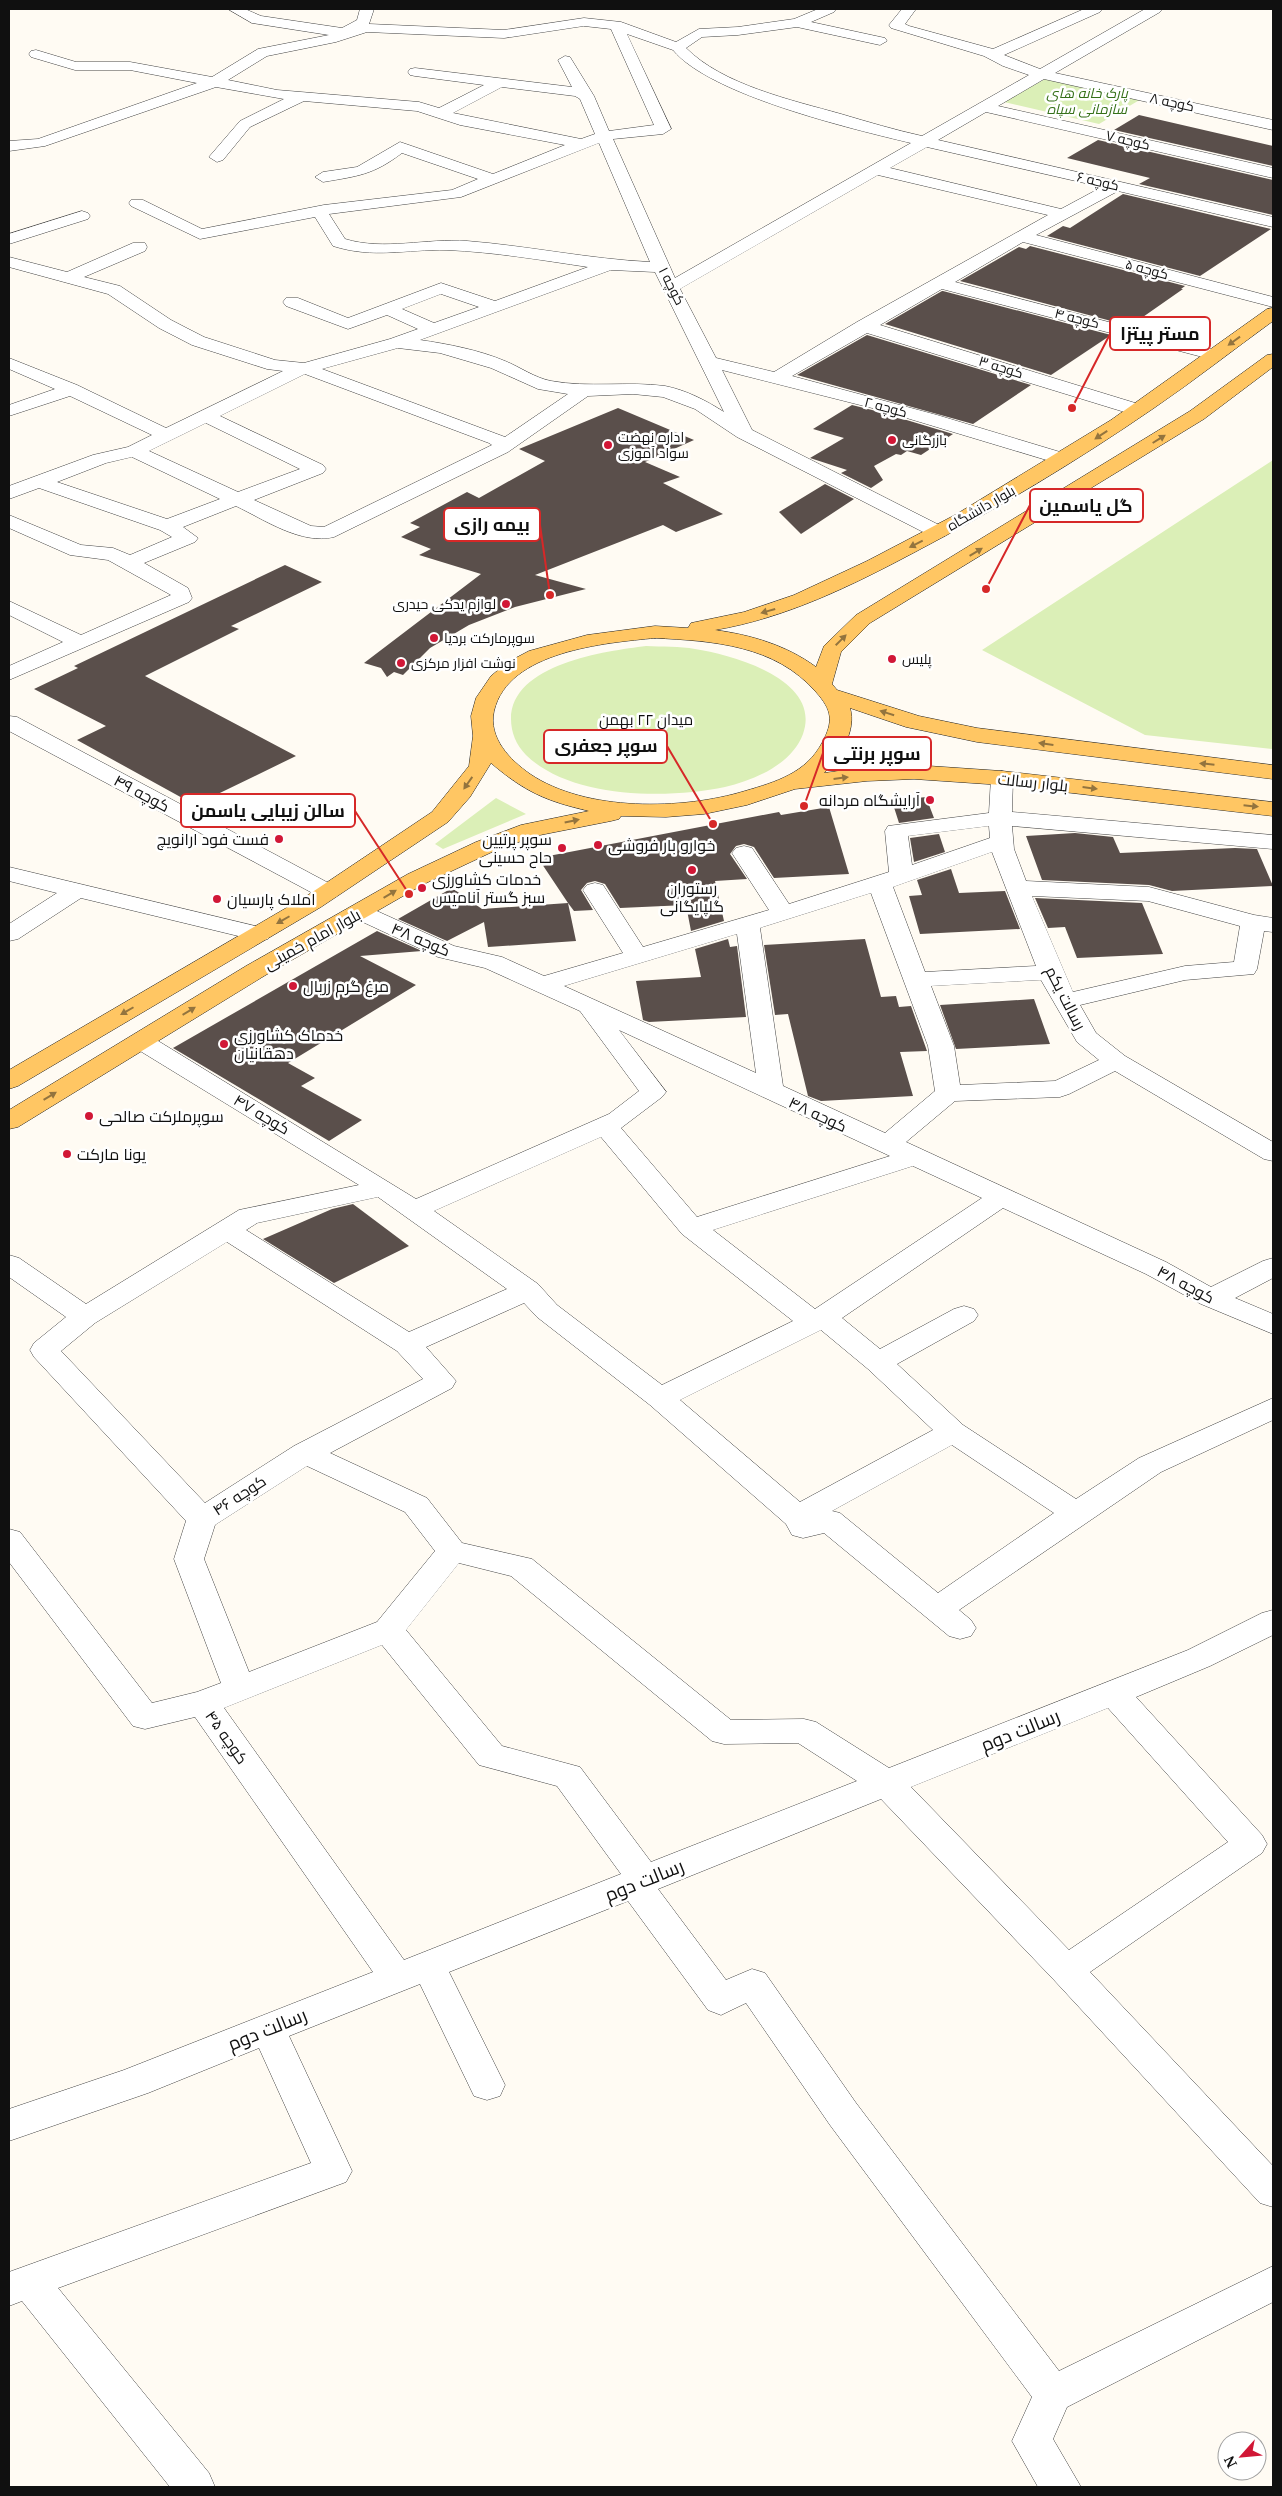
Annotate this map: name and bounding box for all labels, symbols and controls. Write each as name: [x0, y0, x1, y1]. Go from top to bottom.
park label: پارک خانه های سازمانی سپاه: [1046, 83, 1129, 118]
street label: کوچه ۸: [1148, 88, 1196, 116]
street label: کوچه ۷: [1104, 125, 1152, 155]
street label: کوچه ۶: [1075, 166, 1121, 196]
street label: کوچه ۵: [1123, 254, 1171, 284]
street label: کوچه ۱: [654, 263, 690, 309]
street label: کوچه ۴: [1052, 303, 1102, 333]
callout: مستر پیتزا: [1110, 317, 1210, 350]
text: مستر پیتزا: [1120, 321, 1200, 346]
one-way arrow: [1228, 336, 1241, 347]
street label: کوچه ۳: [976, 351, 1026, 383]
street label: کوچه ۲: [862, 392, 910, 422]
place label: اداره نهضت سواد آموزی: [618, 427, 689, 462]
place label: بازرگانی: [902, 430, 947, 449]
one-way arrow: [1094, 430, 1107, 439]
marker: بازرگانی: [886, 434, 898, 446]
one-way arrow: [1153, 434, 1166, 443]
marker: اداره نهضت سواد آموزی: [602, 439, 614, 451]
street label: بلوار دانشگاه: [943, 480, 1018, 535]
callout: گل یاسمین: [1030, 489, 1143, 522]
text: گل یاسمین: [1039, 493, 1133, 517]
callout: بیمه رازی: [444, 508, 540, 541]
text: بیمه رازی: [454, 512, 530, 536]
one-way arrow: [908, 540, 923, 548]
one-way arrow: [970, 547, 983, 556]
place label: لوازم یدکی حیدری: [393, 594, 496, 614]
marker: لوازم یدکی حیدری: [500, 598, 512, 610]
one-way arrow: [760, 608, 775, 616]
place label: سوپرمارکت بردیا: [444, 628, 535, 648]
marker: سوپرمارکت بردیا: [428, 632, 440, 644]
one-way arrow: [835, 634, 847, 646]
place label: پلیس: [902, 649, 932, 669]
place label: نوشت افزار مرکزی: [411, 653, 516, 672]
marker: پلیس: [886, 653, 898, 665]
marker: نوشت افزار مرکزی: [395, 657, 407, 669]
district label: میدان ۲۲ بهمن: [599, 709, 693, 730]
one-way arrow: [879, 709, 894, 717]
callout: سوپر جعفری: [544, 730, 667, 763]
text: سوپر جعفری: [554, 733, 658, 758]
callout: سوپر برنتی: [823, 737, 931, 770]
one-way arrow: [1038, 740, 1054, 748]
text: سوپر برنتی: [833, 741, 921, 766]
one-way arrow: [1199, 760, 1215, 768]
street label: بلوار رسالت: [997, 767, 1069, 797]
street label: کوچه ۴۹: [110, 769, 174, 818]
one-way arrow: [833, 773, 849, 781]
one-way arrow: [463, 776, 473, 790]
one-way arrow: [1082, 784, 1098, 792]
place label: آرایشگاه مردانه: [819, 789, 921, 811]
callout: سالن زیبایی یاسمن: [181, 794, 355, 827]
marker: آرایشگاه مردانه: [924, 794, 936, 806]
text: سالن زیبایی یاسمن: [191, 798, 345, 822]
one-way arrow: [1243, 802, 1259, 810]
one-way arrow: [564, 817, 580, 825]
place label: فست فود ارانویچ: [157, 828, 269, 851]
place label: سوپر پرتیین حاح حسینی: [479, 828, 552, 869]
marker: فست فود ارانویچ: [273, 833, 285, 845]
place label: خوارو بار فروشی: [608, 834, 716, 856]
marker: خوارو بار فروشی: [592, 839, 604, 851]
marker: سوپر پرتیین حاح حسینی: [556, 842, 568, 854]
marker: رستوران گلپایگانی: [686, 864, 698, 876]
place label: خدمات کشاورزی سبز گستر آنامیس: [432, 868, 545, 908]
place label: رستوران گلپایگانی: [660, 877, 724, 917]
marker: خدمات کشاورزی سبز گستر آنامیس: [416, 882, 428, 894]
place label: املاک پارسیان: [227, 888, 316, 911]
one-way arrow: [383, 890, 396, 899]
marker: املاک پارسیان: [211, 893, 223, 905]
street label: بلوار امام خمینی: [260, 903, 365, 976]
one-way arrow: [276, 916, 289, 925]
street label: کوچه ۴۸: [388, 917, 454, 962]
street label: رسالت یکم: [1040, 962, 1091, 1034]
place label: مرغ گرم زربال: [303, 975, 389, 998]
marker: مرغ گرم زربال: [287, 980, 299, 992]
one-way arrow: [121, 1007, 134, 1016]
one-way arrow: [182, 1007, 196, 1016]
place label: خدماک کشاورزی دهقانیان: [234, 1024, 343, 1064]
marker: خدماک کشاورزی دهقانیان: [218, 1038, 230, 1050]
street label: کوچه ۴۷: [229, 1089, 294, 1140]
one-way arrow: [44, 1091, 57, 1101]
street label: کوچه ۴۸: [785, 1091, 851, 1138]
place label: سوپرملرکت صالحی: [99, 1105, 224, 1128]
marker: سوپرملرکت صالحی: [83, 1110, 95, 1122]
place label: یونا مارکت: [77, 1143, 147, 1165]
marker: یونا مارکت: [61, 1148, 73, 1160]
street label: کوچه ۴۸: [1153, 1260, 1219, 1309]
street label: کوچه ۴۶: [208, 1469, 271, 1521]
street label: رسالت دوم: [976, 1702, 1064, 1759]
street label: کوچه ۴۵: [200, 1706, 253, 1769]
street label: رسالت دوم: [600, 1852, 688, 1909]
street label: رسالت دوم: [223, 2001, 311, 2058]
north arrow: [1217, 2431, 1267, 2481]
text: N: [1219, 2453, 1241, 2471]

